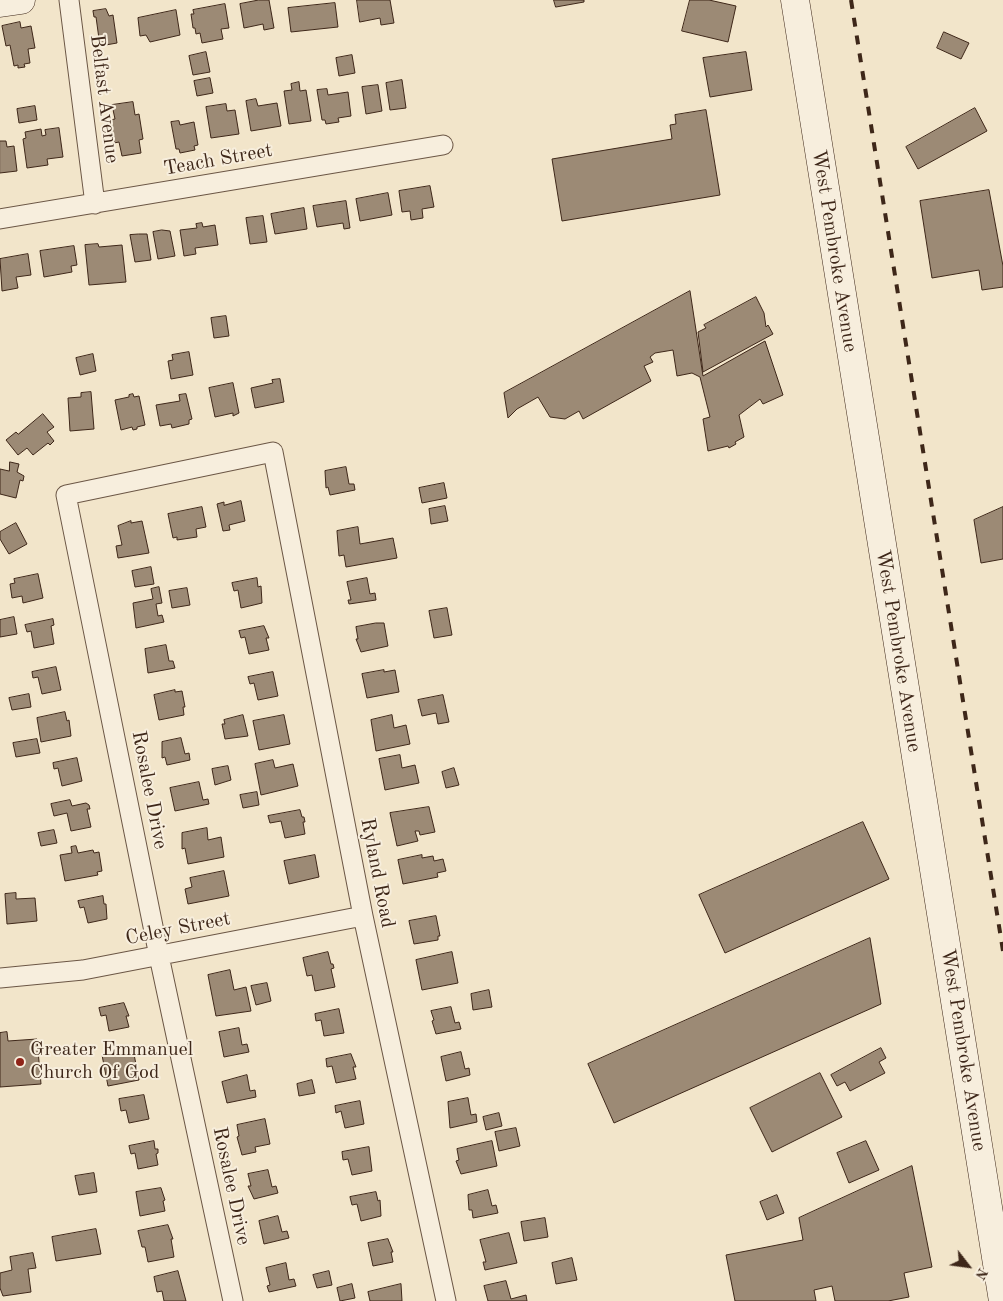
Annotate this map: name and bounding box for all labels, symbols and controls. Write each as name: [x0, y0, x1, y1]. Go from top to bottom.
street label: Belfast Avenue: [84, 33, 124, 165]
street label: Teach Street: [162, 139, 274, 181]
street label: West Pembroke Avenue: [806, 148, 862, 354]
street label: West Pembroke Avenue: [870, 548, 926, 754]
street label: Rosalee Drive: [126, 729, 172, 851]
street label: Ryland Road: [355, 816, 399, 930]
street label: Celey Street: [123, 907, 233, 951]
street label: West Pembroke Avenue: [935, 947, 991, 1153]
place label: Greater Emmanuel Church Of God: [30, 1038, 193, 1085]
marker: Greater Emmanuel Church Of God: [14, 1056, 26, 1068]
street label: Rosalee Drive: [207, 1125, 255, 1247]
north arrow: [943, 1241, 993, 1291]
text: N: [972, 1265, 990, 1282]

